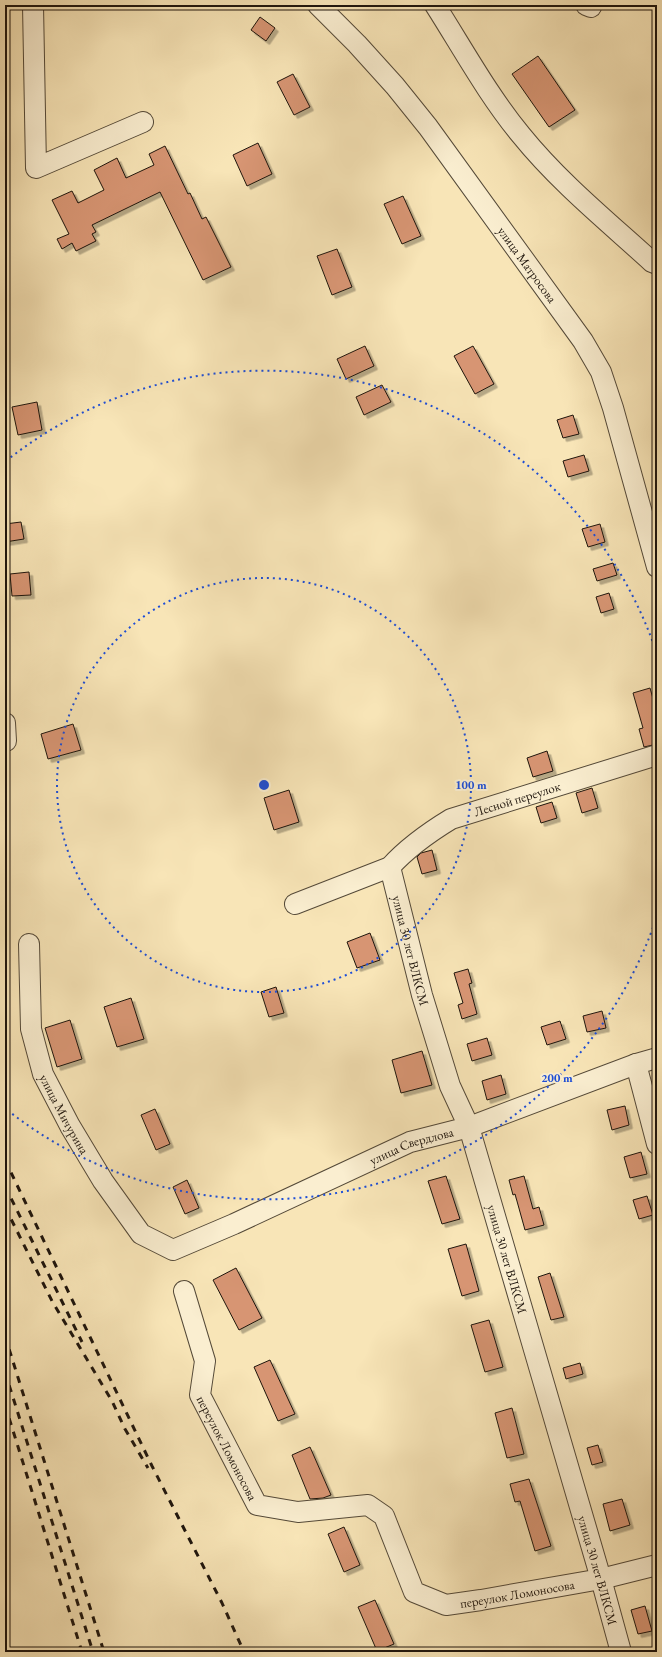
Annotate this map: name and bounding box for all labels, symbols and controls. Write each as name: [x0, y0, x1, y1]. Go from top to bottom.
street label: улица Матросова: [494, 223, 561, 307]
text: 100 m: [455, 777, 487, 793]
street label: Лесной переулок: [472, 777, 563, 820]
centre of rings: [257, 778, 271, 792]
street label: улица 30 лет ВЛКСМ: [389, 894, 433, 1008]
text: 200 m: [541, 1070, 573, 1086]
street label: улица Мичурина: [36, 1071, 94, 1158]
street label: улица Свердлова: [366, 1123, 456, 1168]
street label: улица 30 лет ВЛКСМ: [484, 1202, 532, 1316]
street label: переулок Ломоносова: [193, 1393, 262, 1504]
street label: улица 30 лет ВЛКСМ: [574, 1514, 622, 1627]
street label: переулок Ломоносова: [459, 1575, 576, 1611]

